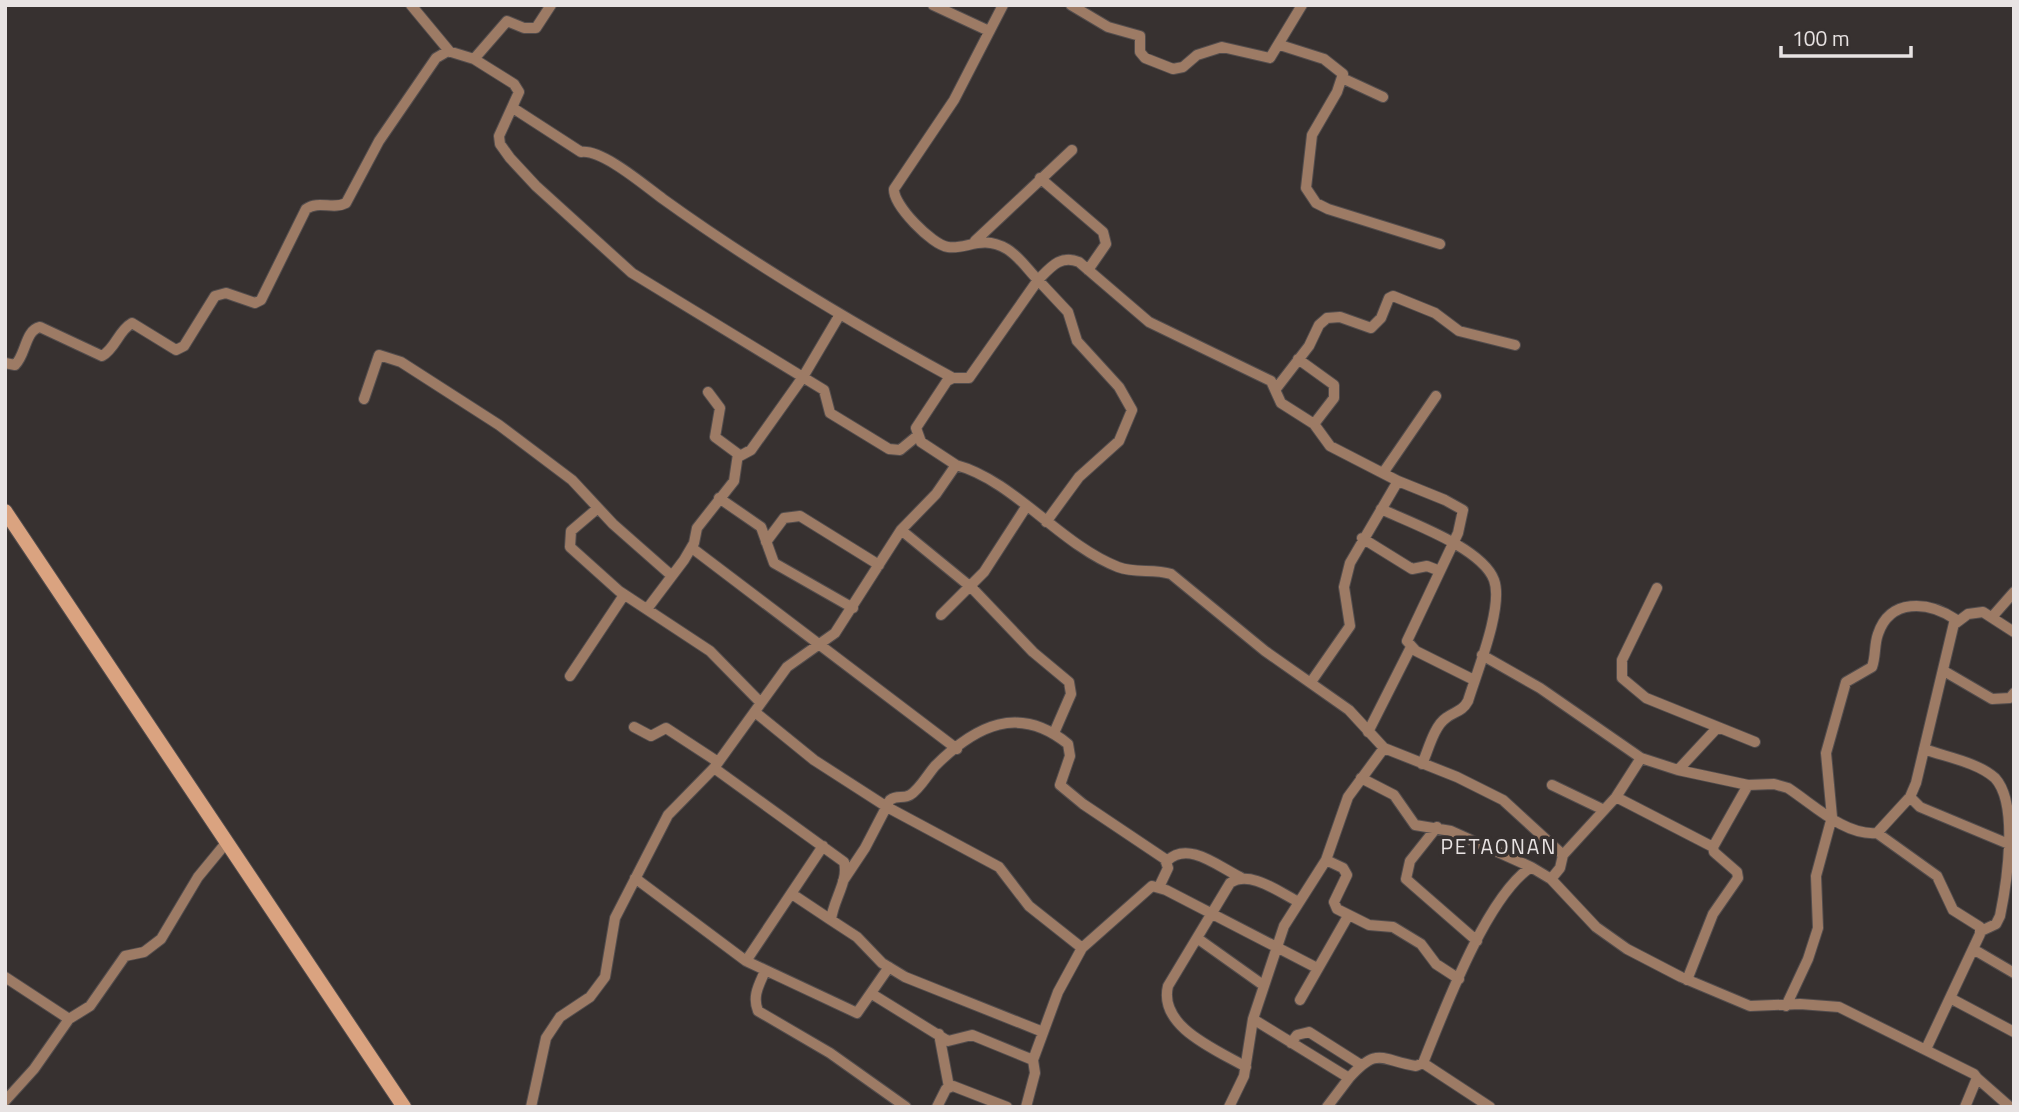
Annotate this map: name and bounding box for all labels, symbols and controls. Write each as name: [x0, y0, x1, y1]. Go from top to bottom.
scale bar: [1781, 14, 1910, 58]
text: 100 m: [1792, 22, 1849, 54]
district label: PETAONAN: [1440, 830, 1558, 862]

